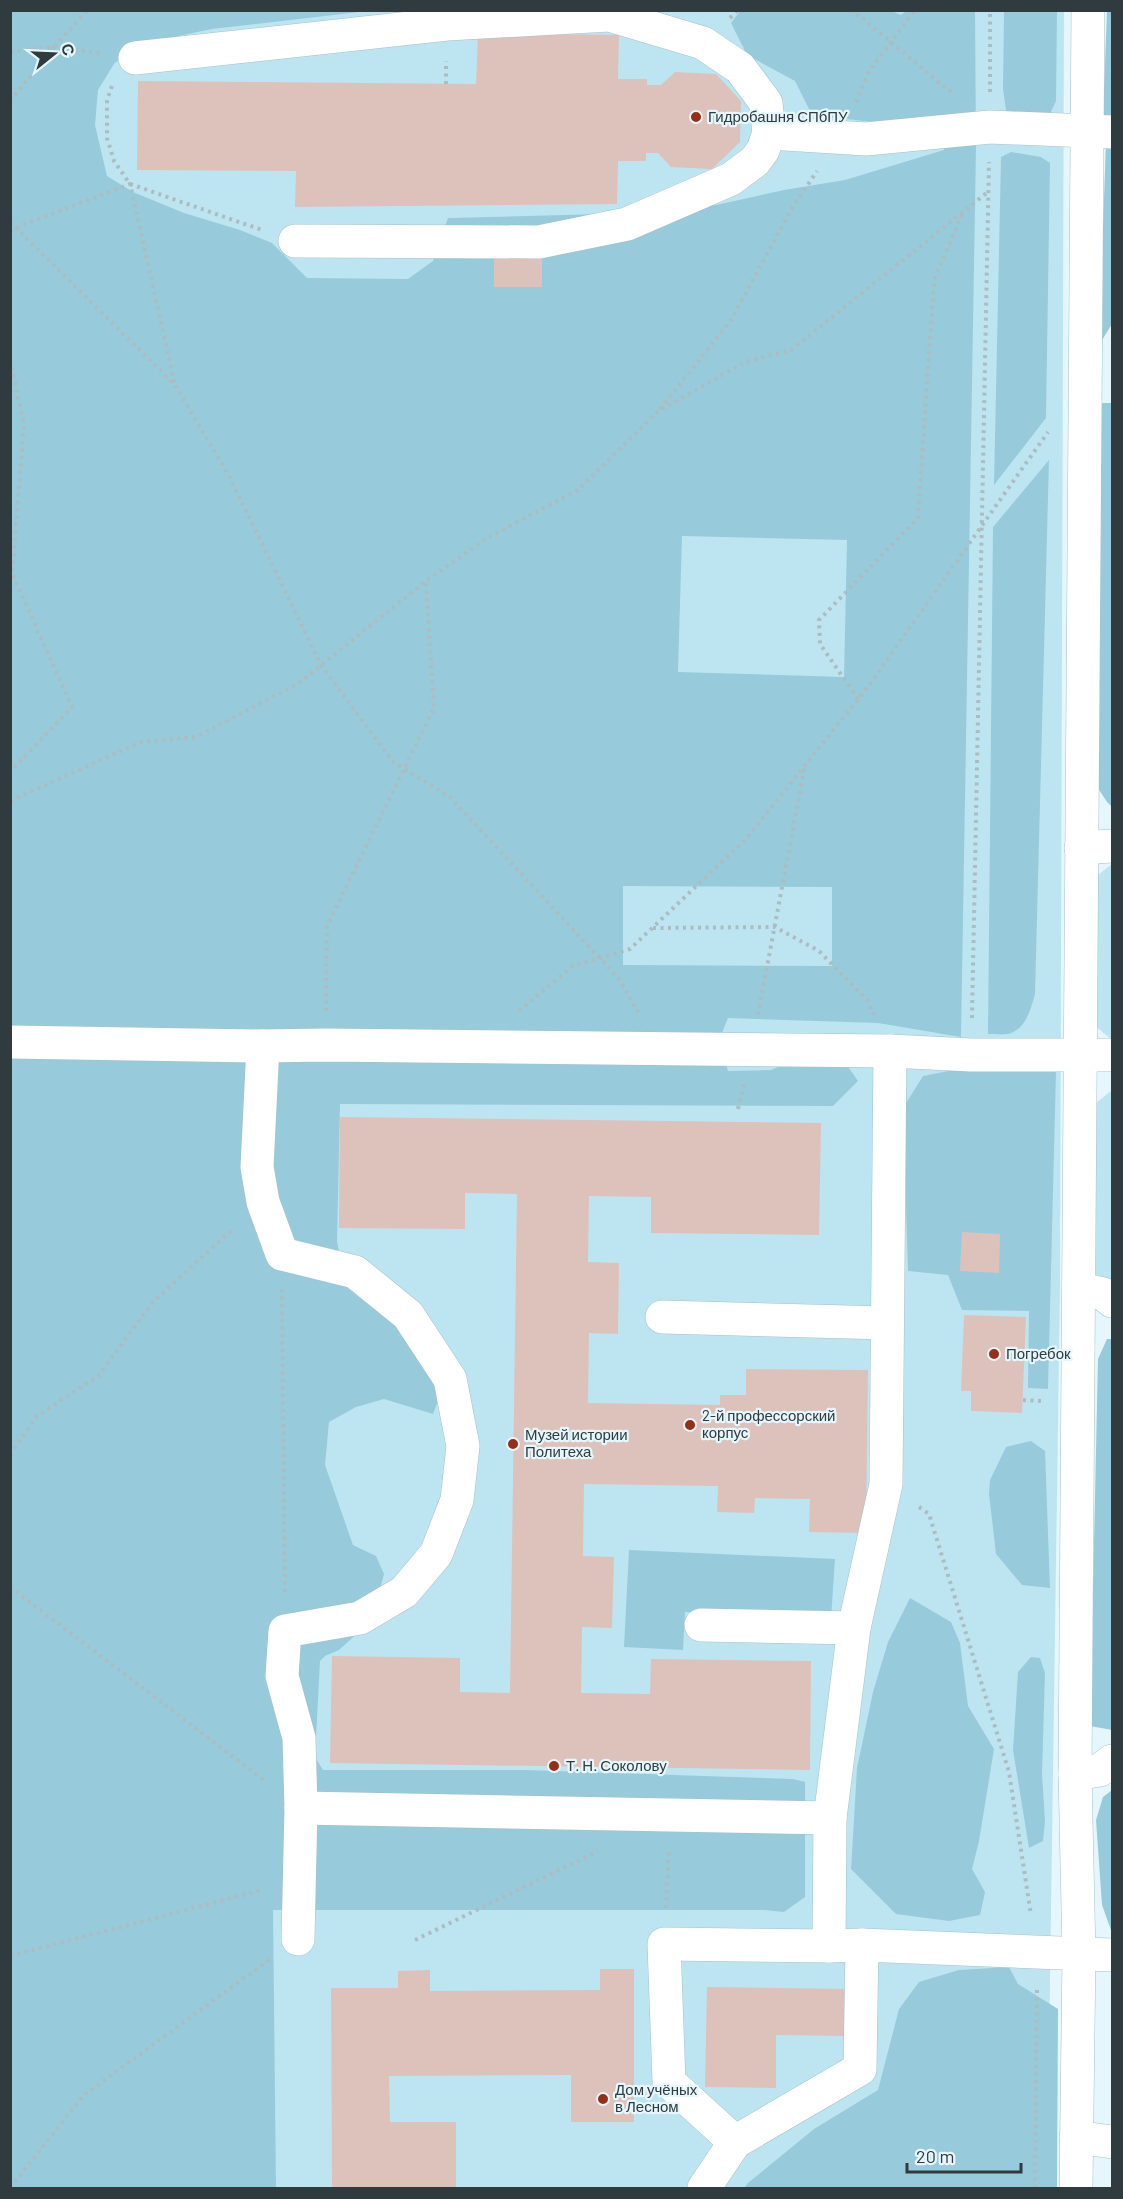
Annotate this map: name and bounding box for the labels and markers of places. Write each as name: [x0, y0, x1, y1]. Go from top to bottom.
place label: Гидробашня СПбПУ: [708, 107, 848, 125]
marker: Гидробашня СПбПУ: [689, 110, 703, 124]
place label: Погребок: [1006, 1344, 1071, 1362]
marker: Погребок: [987, 1347, 1001, 1361]
place label: 2-й профессорский корпус: [702, 1406, 836, 1441]
marker: 2-й профессорский корпус: [683, 1418, 697, 1432]
place label: Музей истории Политеха: [525, 1425, 628, 1460]
marker: Музей истории Политеха: [506, 1437, 520, 1451]
place label: Т. Н. Соколову: [566, 1756, 667, 1774]
marker: Т. Н. Соколову: [547, 1759, 561, 1773]
place label: Дом учёных в Лесном: [615, 2080, 698, 2115]
marker: Дом учёных в Лесном: [596, 2092, 610, 2106]

